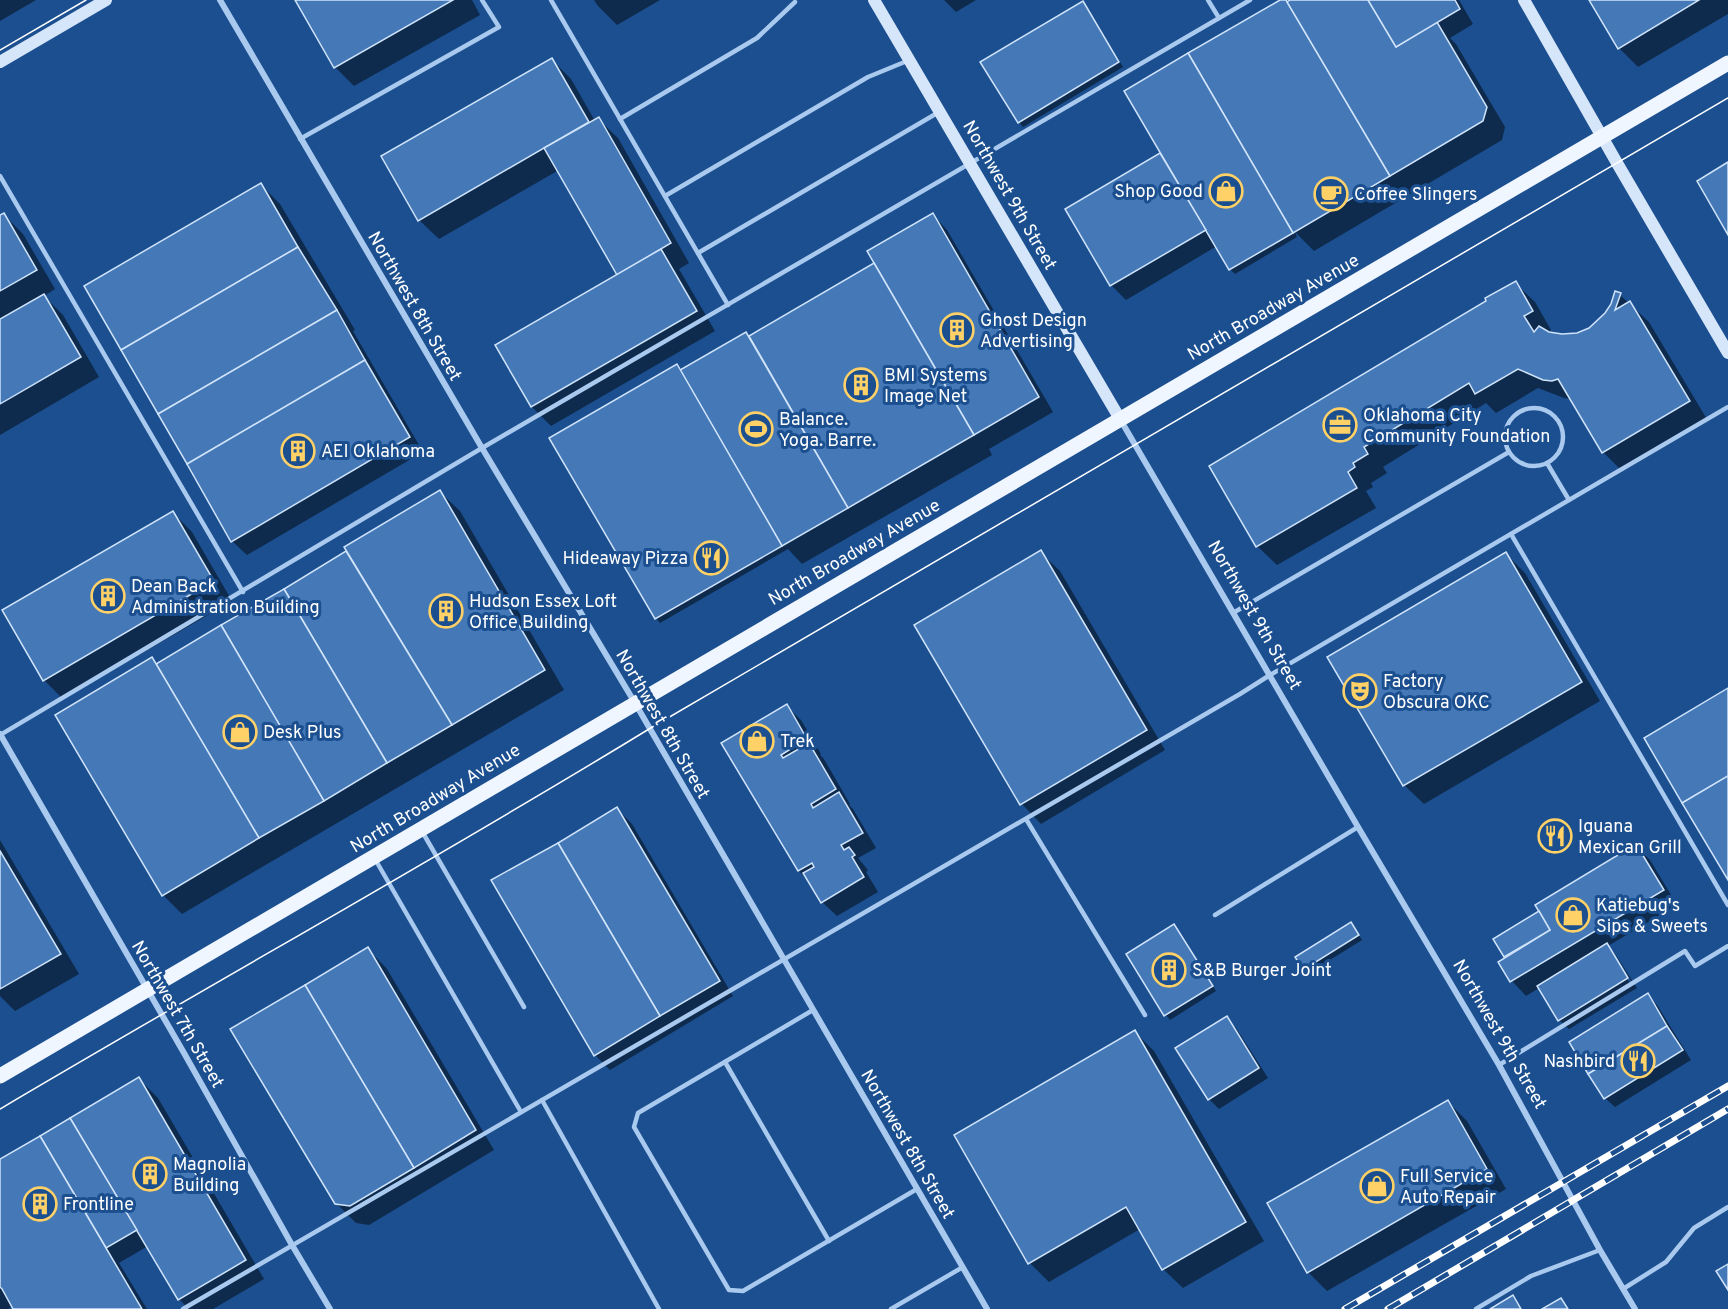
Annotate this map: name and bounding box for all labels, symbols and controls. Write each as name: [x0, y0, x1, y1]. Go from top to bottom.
street label: Northwest 9th Street: [956, 117, 1061, 275]
shop icon: Shop Good: [1208, 173, 1244, 209]
cafe icon: Coffee Slingers: [1313, 176, 1349, 212]
place label: Shop Good: [1114, 181, 1203, 204]
place label: Coffee Slingers: [1354, 184, 1477, 207]
street label: Northwest 8th Street: [362, 228, 466, 386]
street label: North Broadway Avenue: [1184, 250, 1364, 367]
place label: Ghost Design Advertising: [980, 310, 1087, 354]
building icon: Ghost Design Advertising: [939, 312, 975, 348]
place label: BMI Systems Image Net: [884, 365, 987, 409]
building icon: BMI Systems Image Net: [843, 367, 879, 403]
place label: Oklahoma City Community Foundation: [1363, 405, 1550, 449]
office icon: Oklahoma City Community Foundation: [1322, 407, 1358, 443]
place label: Balance. Yoga. Barre.: [779, 409, 876, 453]
sports icon: Balance. Yoga. Barre.: [738, 411, 774, 447]
building icon: AEI Oklahoma: [280, 433, 316, 469]
place label: AEI Oklahoma: [321, 441, 435, 464]
street label: North Broadway Avenue: [765, 495, 945, 612]
street label: Northwest 9th Street: [1201, 537, 1306, 695]
restaurant icon: Hideaway Pizza: [693, 540, 729, 576]
place label: Hideaway Pizza: [562, 548, 688, 571]
place label: Dean Back Administration Building: [131, 576, 320, 620]
building icon: Dean Back Administration Building: [90, 578, 126, 614]
place label: Hudson Essex Loft Office Building: [469, 591, 617, 635]
building icon: Hudson Essex Loft Office Building: [428, 593, 464, 629]
street label: Northwest 8th Street: [610, 646, 714, 804]
place label: Factory Obscura OKC: [1383, 671, 1490, 715]
theatre icon: Factory Obscura OKC: [1342, 673, 1378, 709]
shop icon: Desk Plus: [222, 714, 258, 750]
place label: Desk Plus: [263, 722, 341, 745]
shop icon: Trek: [739, 723, 775, 759]
place label: Trek: [780, 731, 815, 754]
street label: North Broadway Avenue: [346, 739, 525, 859]
place label: Iguana Mexican Grill: [1578, 816, 1682, 860]
restaurant icon: Iguana Mexican Grill: [1537, 818, 1573, 854]
place label: Katiebug's Sips & Sweets: [1596, 895, 1708, 939]
shop icon: Katiebug's Sips & Sweets: [1555, 897, 1591, 933]
street label: Northwest 7th Street: [125, 937, 228, 1093]
building icon: S&B Burger Joint: [1151, 952, 1187, 988]
street label: Northwest 9th Street: [1446, 956, 1551, 1114]
place label: S&B Burger Joint: [1192, 960, 1332, 983]
restaurant icon: Nashbird: [1620, 1043, 1656, 1079]
place label: Nashbird: [1543, 1051, 1615, 1074]
street label: Northwest 8th Street: [855, 1066, 959, 1224]
place label: Magnolia Building: [173, 1154, 246, 1198]
building icon: Magnolia Building: [132, 1156, 168, 1192]
place label: Full Service Auto Repair: [1400, 1166, 1496, 1210]
shop icon: Full Service Auto Repair: [1359, 1168, 1395, 1204]
building icon: Frontline: [22, 1186, 58, 1222]
place label: Frontline: [63, 1194, 134, 1217]

